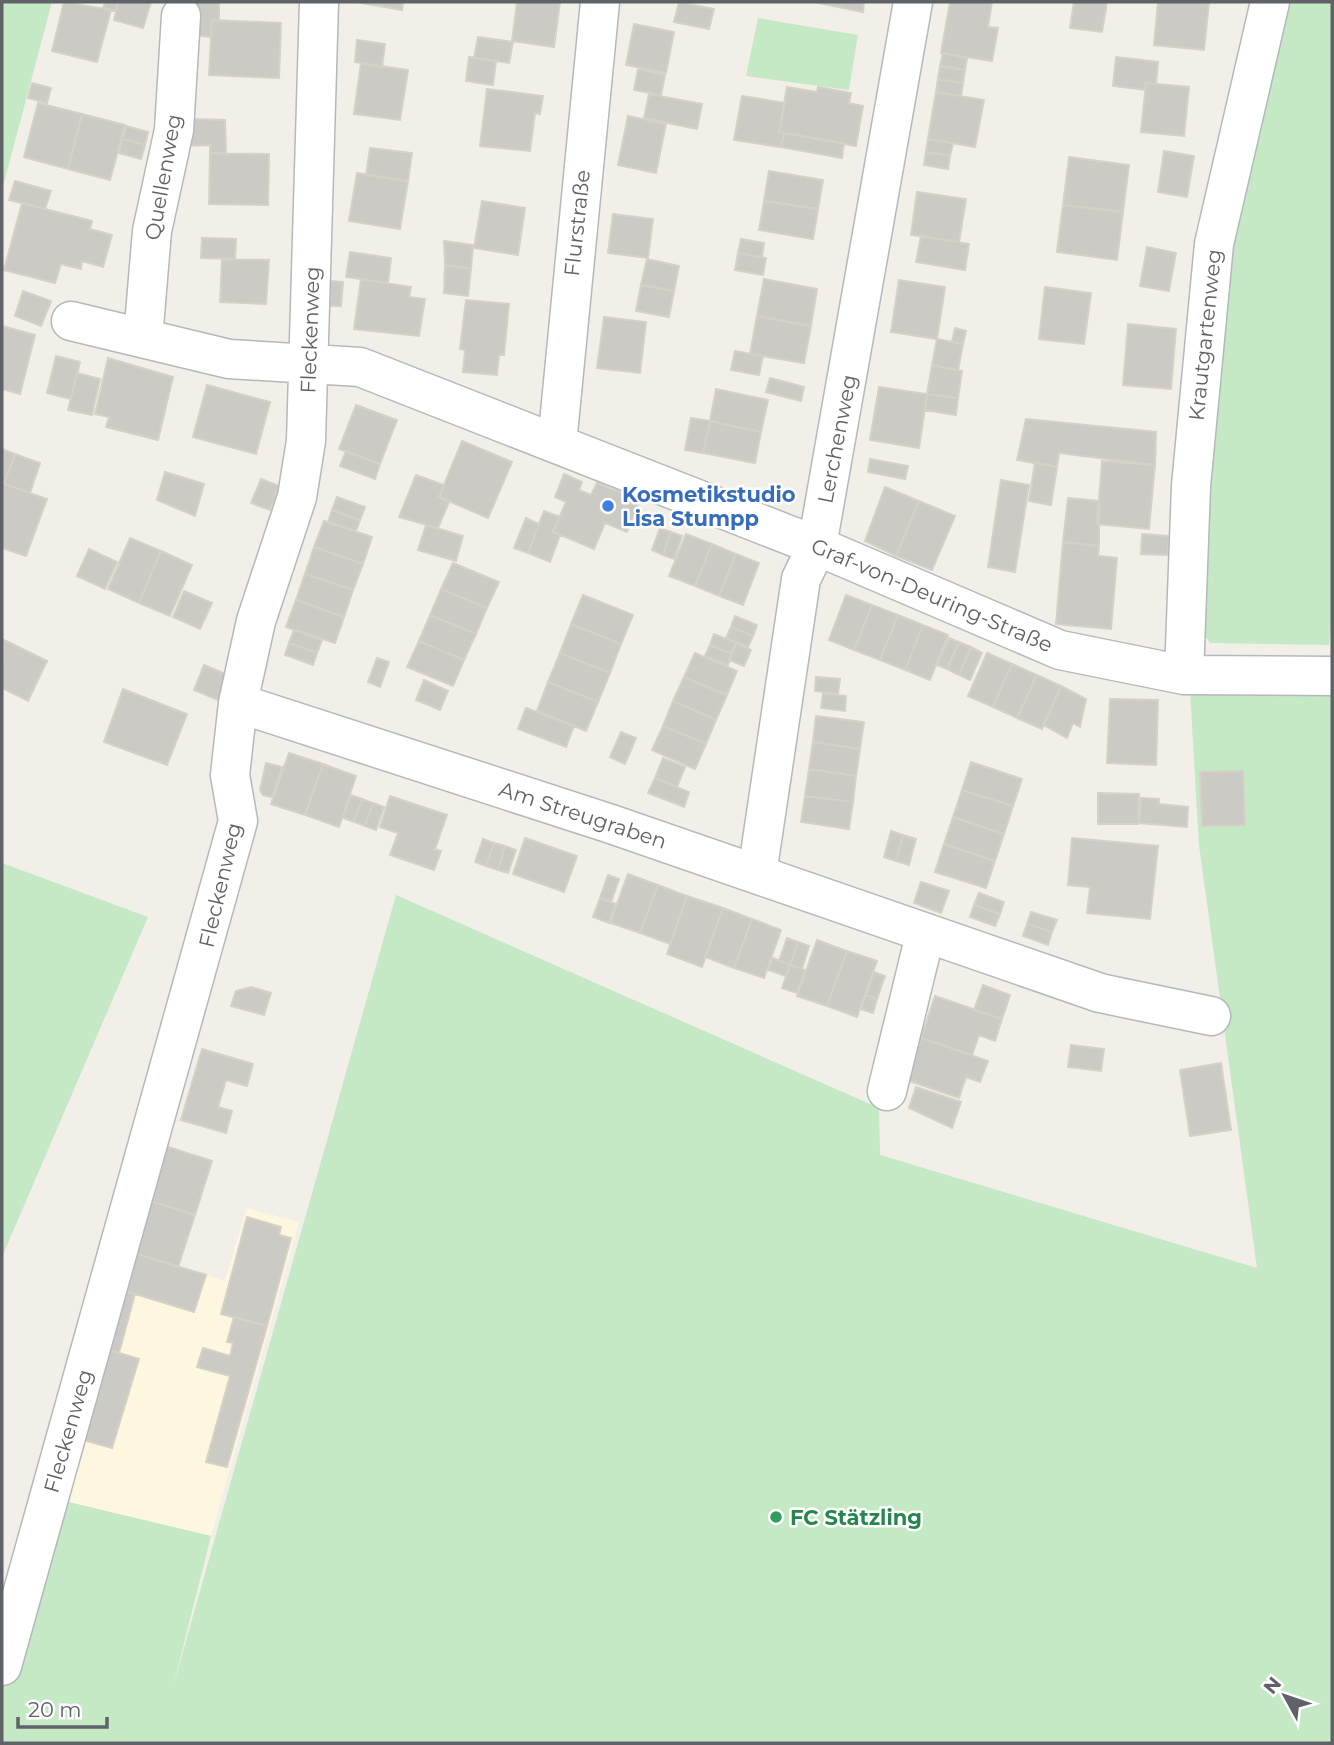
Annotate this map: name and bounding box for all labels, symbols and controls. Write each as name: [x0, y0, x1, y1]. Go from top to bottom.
street label: Quellenweg: [140, 112, 186, 242]
street label: Flurstraße: [559, 169, 595, 277]
street label: Krautgartenweg: [1184, 248, 1226, 422]
street label: Fleckenweg: [295, 266, 325, 394]
street label: Lerchenweg: [812, 372, 862, 506]
place label: Kosmetikstudio Lisa Stumpp: [622, 482, 796, 531]
marker: Kosmetikstudio Lisa Stumpp: [600, 498, 616, 514]
street label: Graf-von-Deuring-Straße: [808, 533, 1056, 657]
street label: Am Streugraben: [496, 776, 670, 854]
street label: Fleckenweg: [194, 820, 246, 950]
street label: Fleckenweg: [38, 1366, 98, 1496]
place label: FC Stätzling: [790, 1505, 922, 1530]
marker: FC Stätzling: [768, 1509, 784, 1525]
north arrow: [1250, 1661, 1320, 1731]
text: N: [1259, 1672, 1286, 1699]
scale bar: [18, 1686, 107, 1730]
text: 20 m: [28, 1697, 82, 1722]

